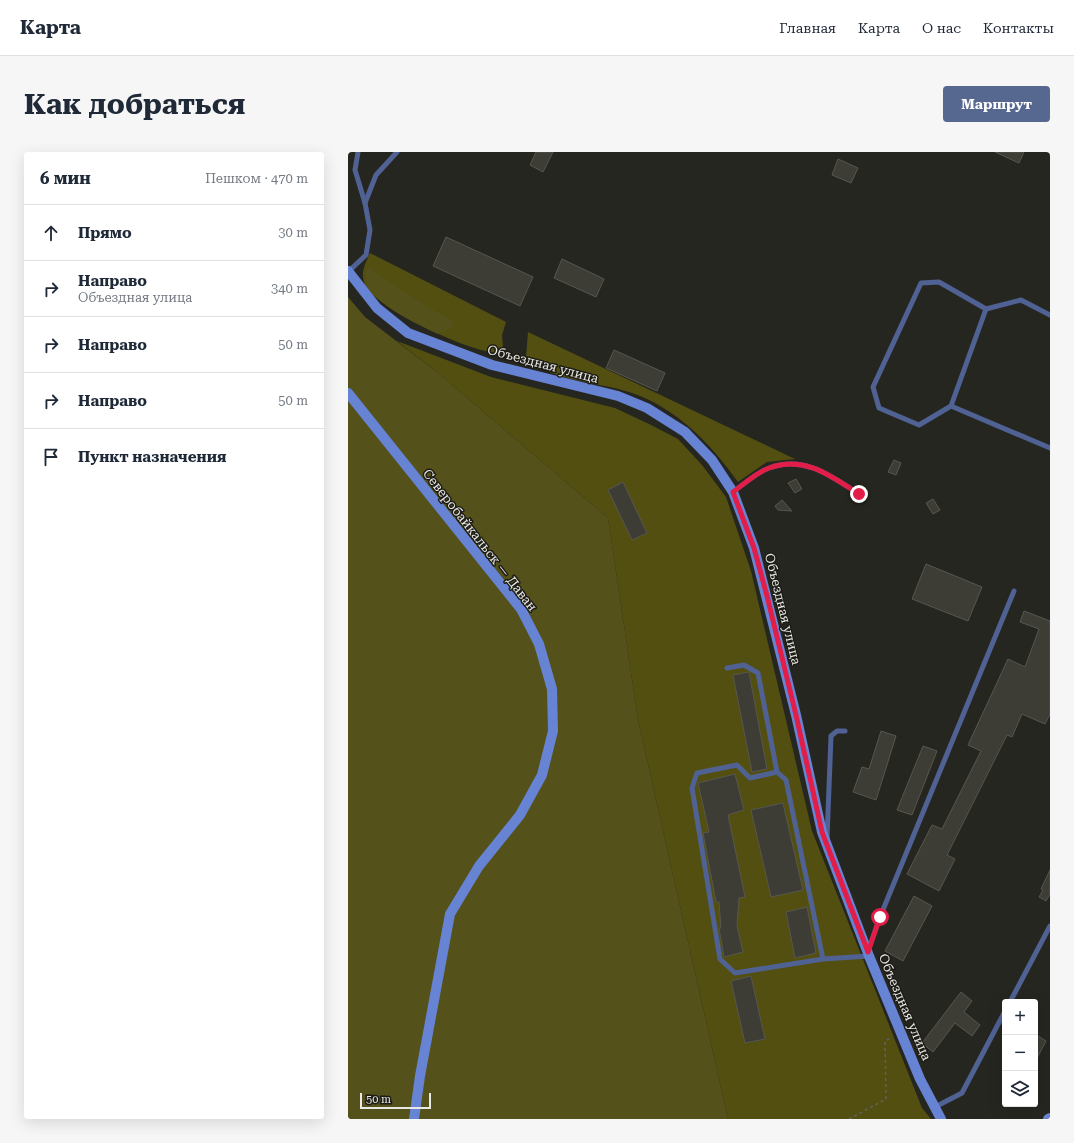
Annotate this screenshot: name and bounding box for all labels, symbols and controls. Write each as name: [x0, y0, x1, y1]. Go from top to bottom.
text: Карта: [20, 16, 81, 39]
text: Главная: [779, 20, 836, 36]
text: Карта: [858, 20, 900, 36]
text: О нас: [922, 20, 961, 36]
text: Контакты: [983, 20, 1054, 36]
button: Маршрут: [943, 86, 1050, 122]
text: Как добраться: [24, 88, 245, 121]
text: 6 мин: [40, 168, 91, 188]
text: Пешком · 470 m: [205, 171, 308, 186]
icon: ahead: [40, 222, 62, 244]
text: Прямо: [78, 224, 132, 242]
text: 30 m: [278, 225, 308, 240]
text: Направо: [78, 272, 147, 290]
icon: right: [40, 278, 62, 300]
text: 340 m: [271, 281, 308, 296]
text: Объездная улица: [78, 290, 192, 305]
icon: right: [40, 334, 62, 356]
text: Направо: [78, 336, 147, 354]
text: 50 m: [278, 337, 308, 352]
street label: Объездная улица: [486, 342, 600, 386]
icon: right: [40, 390, 62, 412]
text: Направо: [78, 392, 147, 410]
text: 50 m: [278, 393, 308, 408]
icon: arrive: [40, 446, 62, 468]
text: Пункт назначения: [78, 448, 226, 466]
street label: Северобайкальск — Даван: [420, 466, 540, 614]
route end: [850, 485, 868, 503]
street label: Объездная улица: [762, 552, 804, 666]
route start: [871, 908, 889, 926]
street label: Объездная улица: [876, 951, 934, 1063]
map controls: [1002, 999, 1038, 1107]
button: +: [1002, 999, 1038, 1035]
button: −: [1002, 1035, 1038, 1071]
button: layers: [1002, 1071, 1038, 1107]
scale bar: [360, 1091, 431, 1110]
text: 50 m: [366, 1093, 391, 1106]

